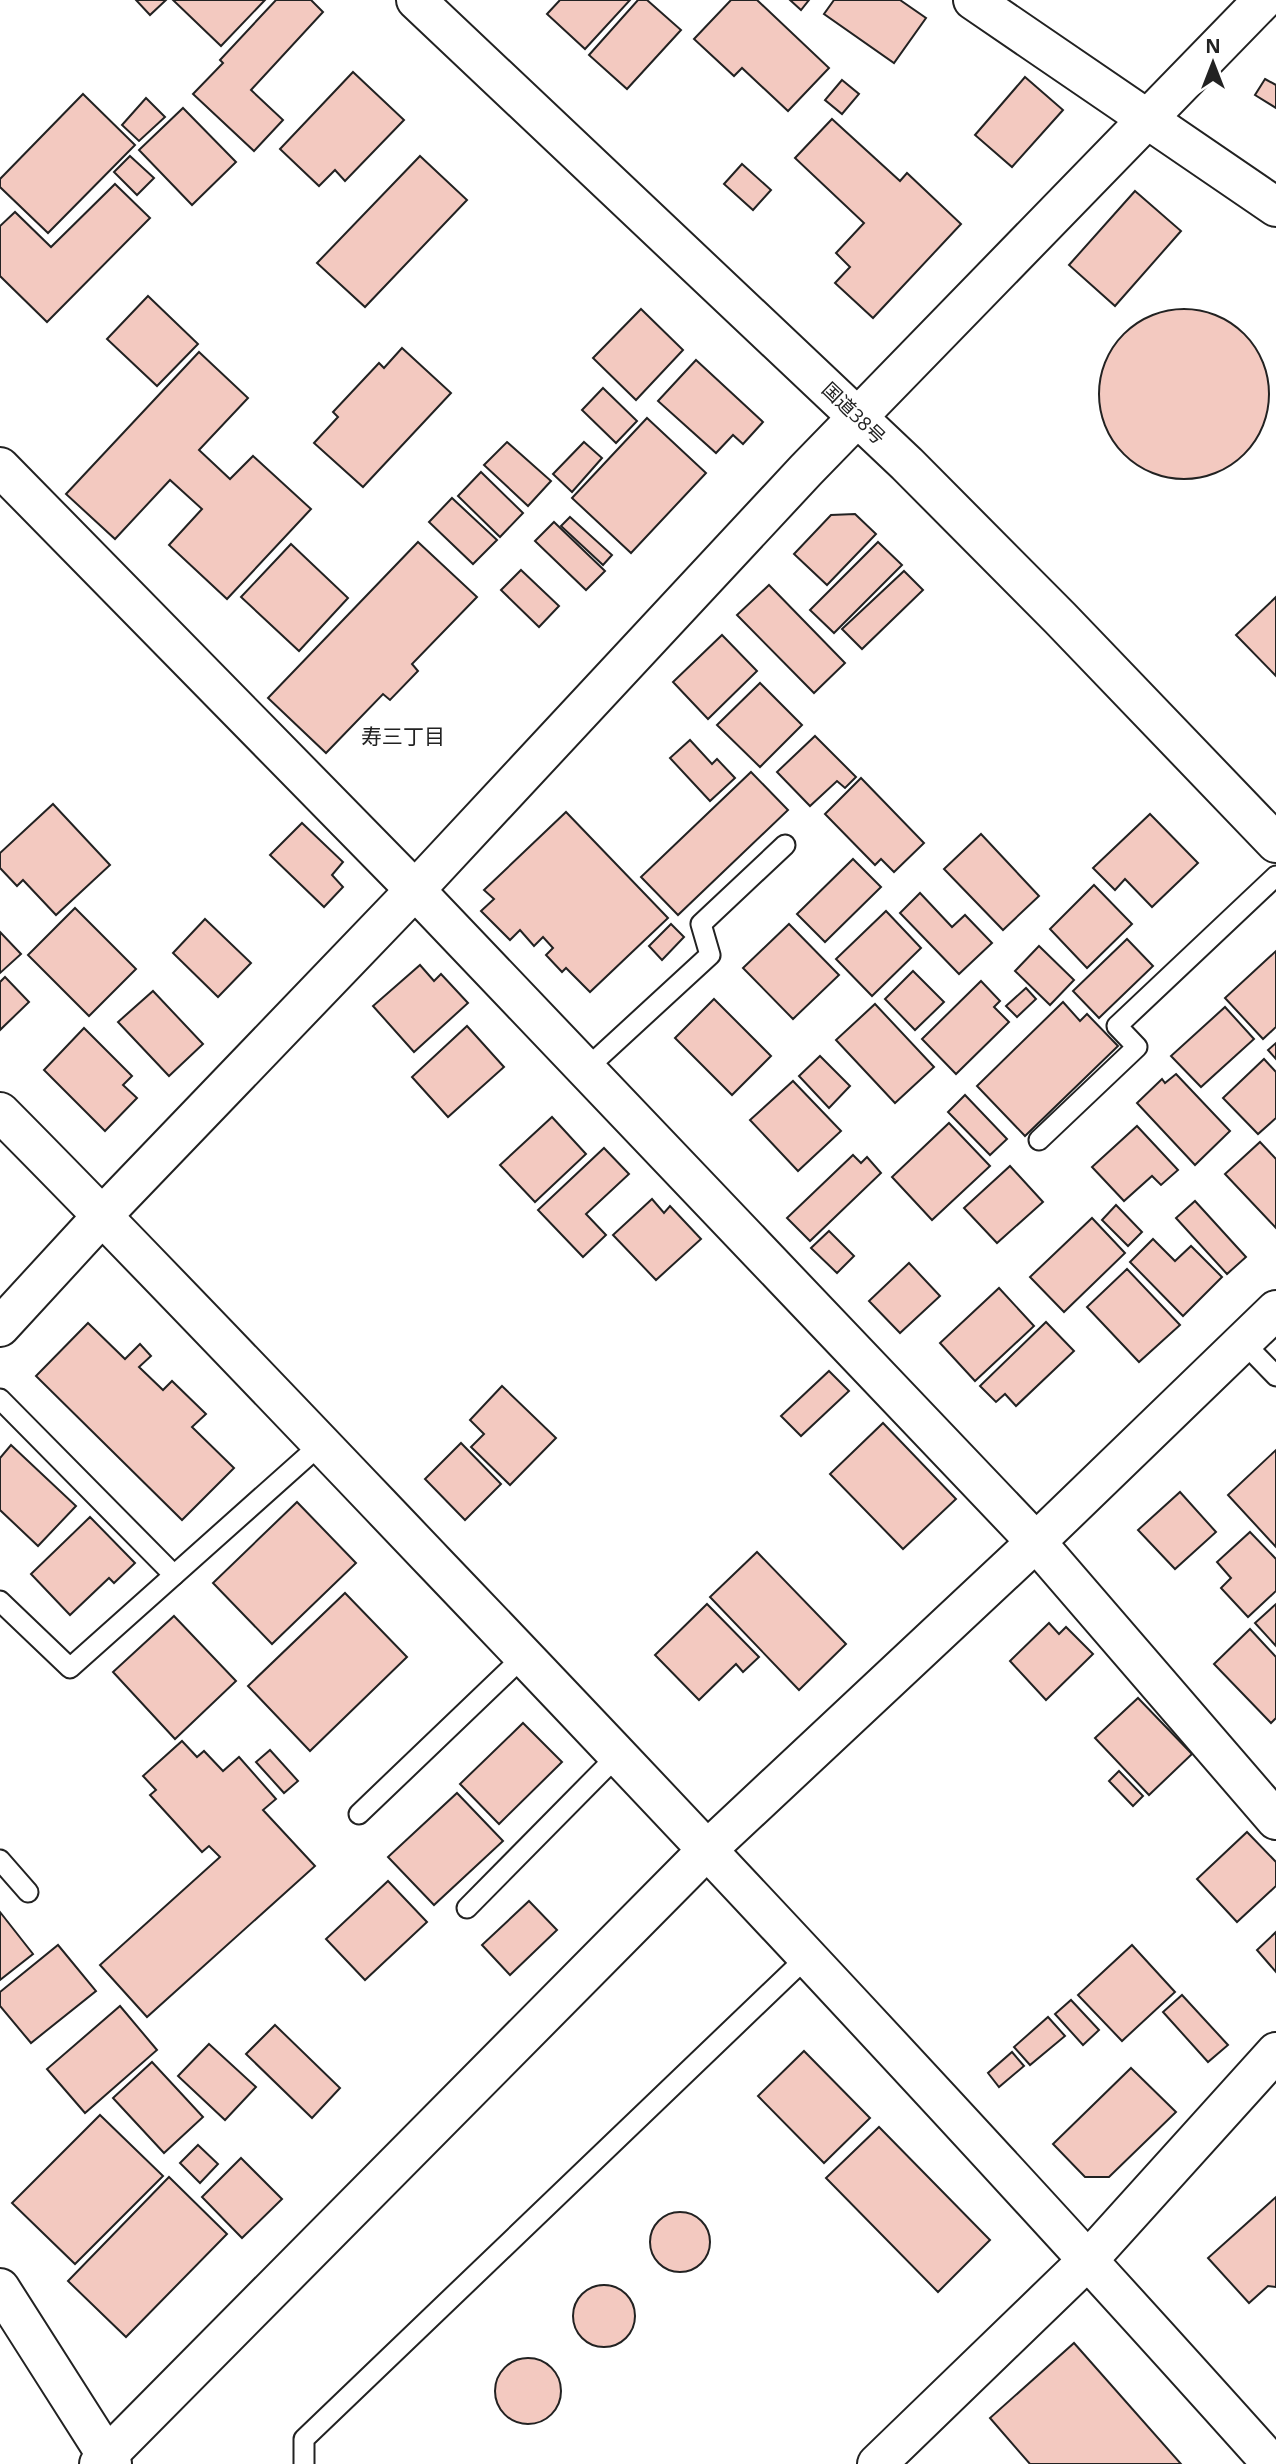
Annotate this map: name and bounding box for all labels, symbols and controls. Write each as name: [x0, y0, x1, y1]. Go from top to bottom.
north arrow: [1178, 28, 1248, 98]
text: N: [1205, 33, 1221, 59]
street label: 国道38号: [817, 376, 891, 450]
district label: 寿三丁目: [361, 722, 445, 750]

